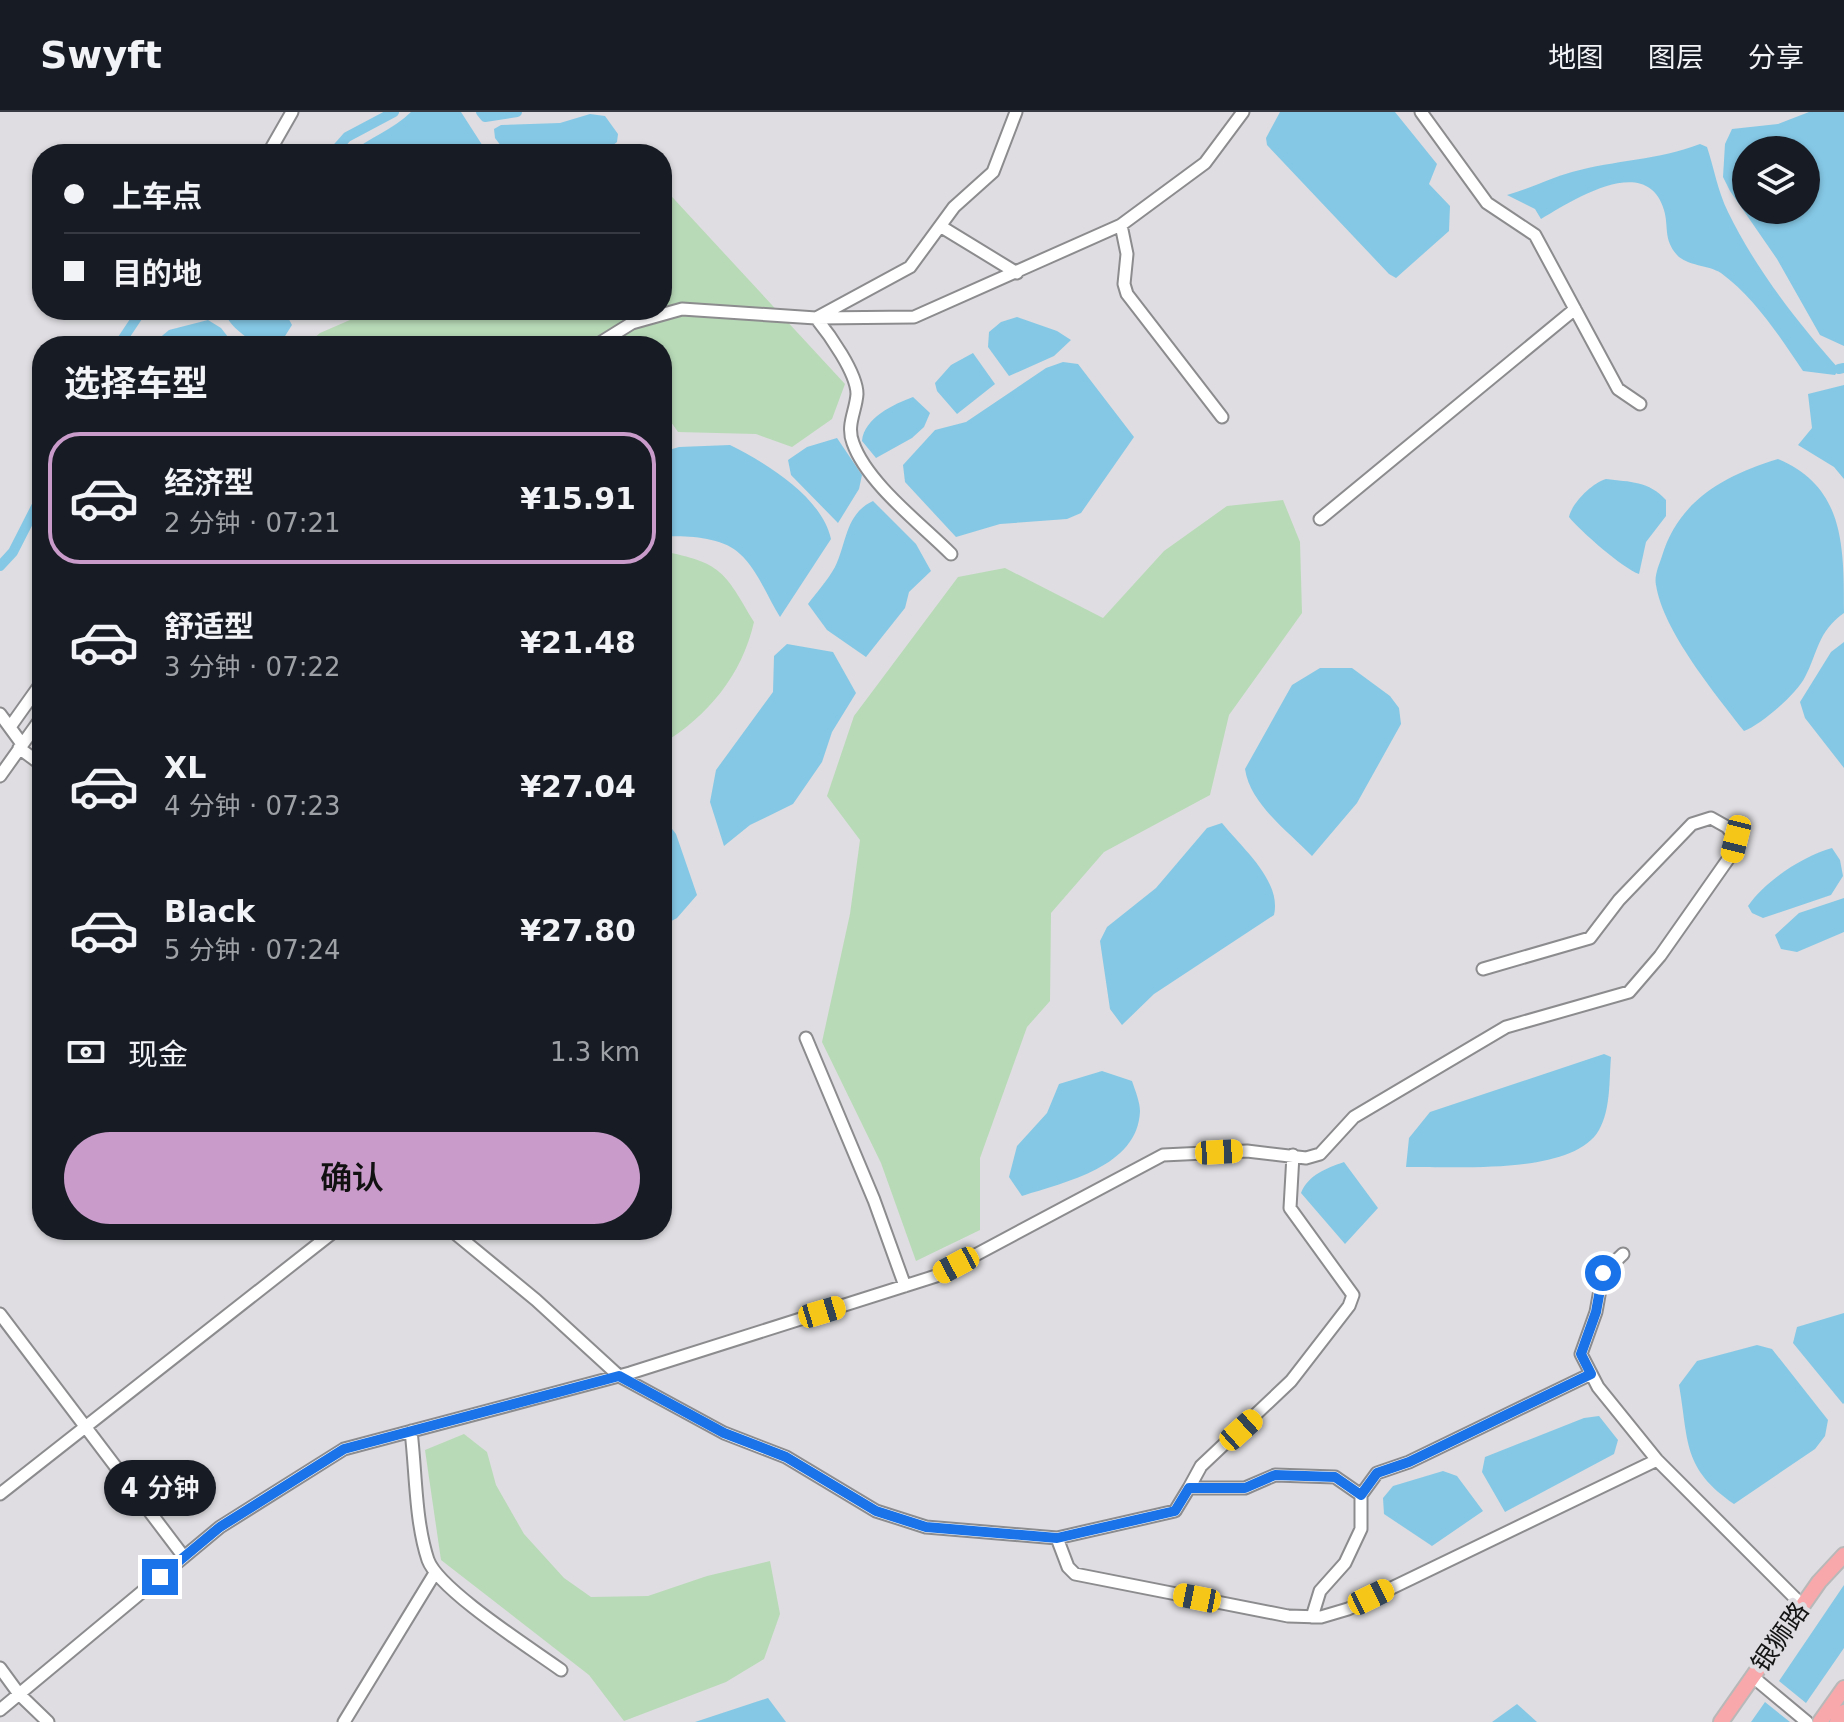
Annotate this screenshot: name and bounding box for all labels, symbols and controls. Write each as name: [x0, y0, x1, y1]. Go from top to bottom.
text: Swyft: [40, 33, 162, 77]
text: 地图: [1548, 41, 1604, 74]
text: 图层: [1648, 41, 1704, 74]
text: 分享: [1748, 41, 1804, 74]
map controls: [1732, 136, 1820, 224]
button: layers: [1732, 136, 1820, 224]
text: 上车点: [112, 179, 202, 214]
text: 目的地: [112, 256, 202, 291]
text: 选择车型: [64, 363, 208, 404]
icon: car: [68, 462, 140, 534]
text: 经济型: [164, 465, 254, 500]
text: ¥15.91: [520, 481, 636, 516]
text: 2 分钟 · 07:21: [164, 508, 341, 538]
icon: car: [68, 606, 140, 678]
text: 舒适型: [164, 609, 254, 644]
text: ¥21.48: [520, 625, 636, 660]
text: 3 分钟 · 07:22: [164, 652, 341, 682]
icon: car: [68, 750, 140, 822]
text: XL: [164, 750, 206, 785]
text: ¥27.04: [520, 769, 636, 804]
text: 4 分钟 · 07:23: [164, 791, 341, 821]
car: [1719, 813, 1753, 865]
icon: car: [68, 894, 140, 966]
text: Black: [164, 894, 255, 929]
text: ¥27.80: [520, 913, 636, 948]
text: 5 分钟 · 07:24: [164, 935, 341, 965]
icon: cash: [64, 1030, 108, 1074]
text: 现金: [128, 1037, 188, 1072]
text: 1.3 km: [550, 1037, 640, 1067]
button: 确认: [64, 1132, 640, 1224]
car: [1194, 1139, 1244, 1165]
car: [929, 1243, 983, 1287]
route start: [1585, 1255, 1621, 1291]
car: [796, 1294, 848, 1330]
car: [1215, 1405, 1267, 1455]
callout: 4 分钟: [104, 1461, 216, 1517]
text: 4 分钟: [120, 1473, 200, 1503]
route end: [142, 1559, 178, 1595]
car: [1344, 1576, 1398, 1618]
car: [1171, 1582, 1223, 1614]
street label: 银狮路: [1745, 1596, 1815, 1678]

